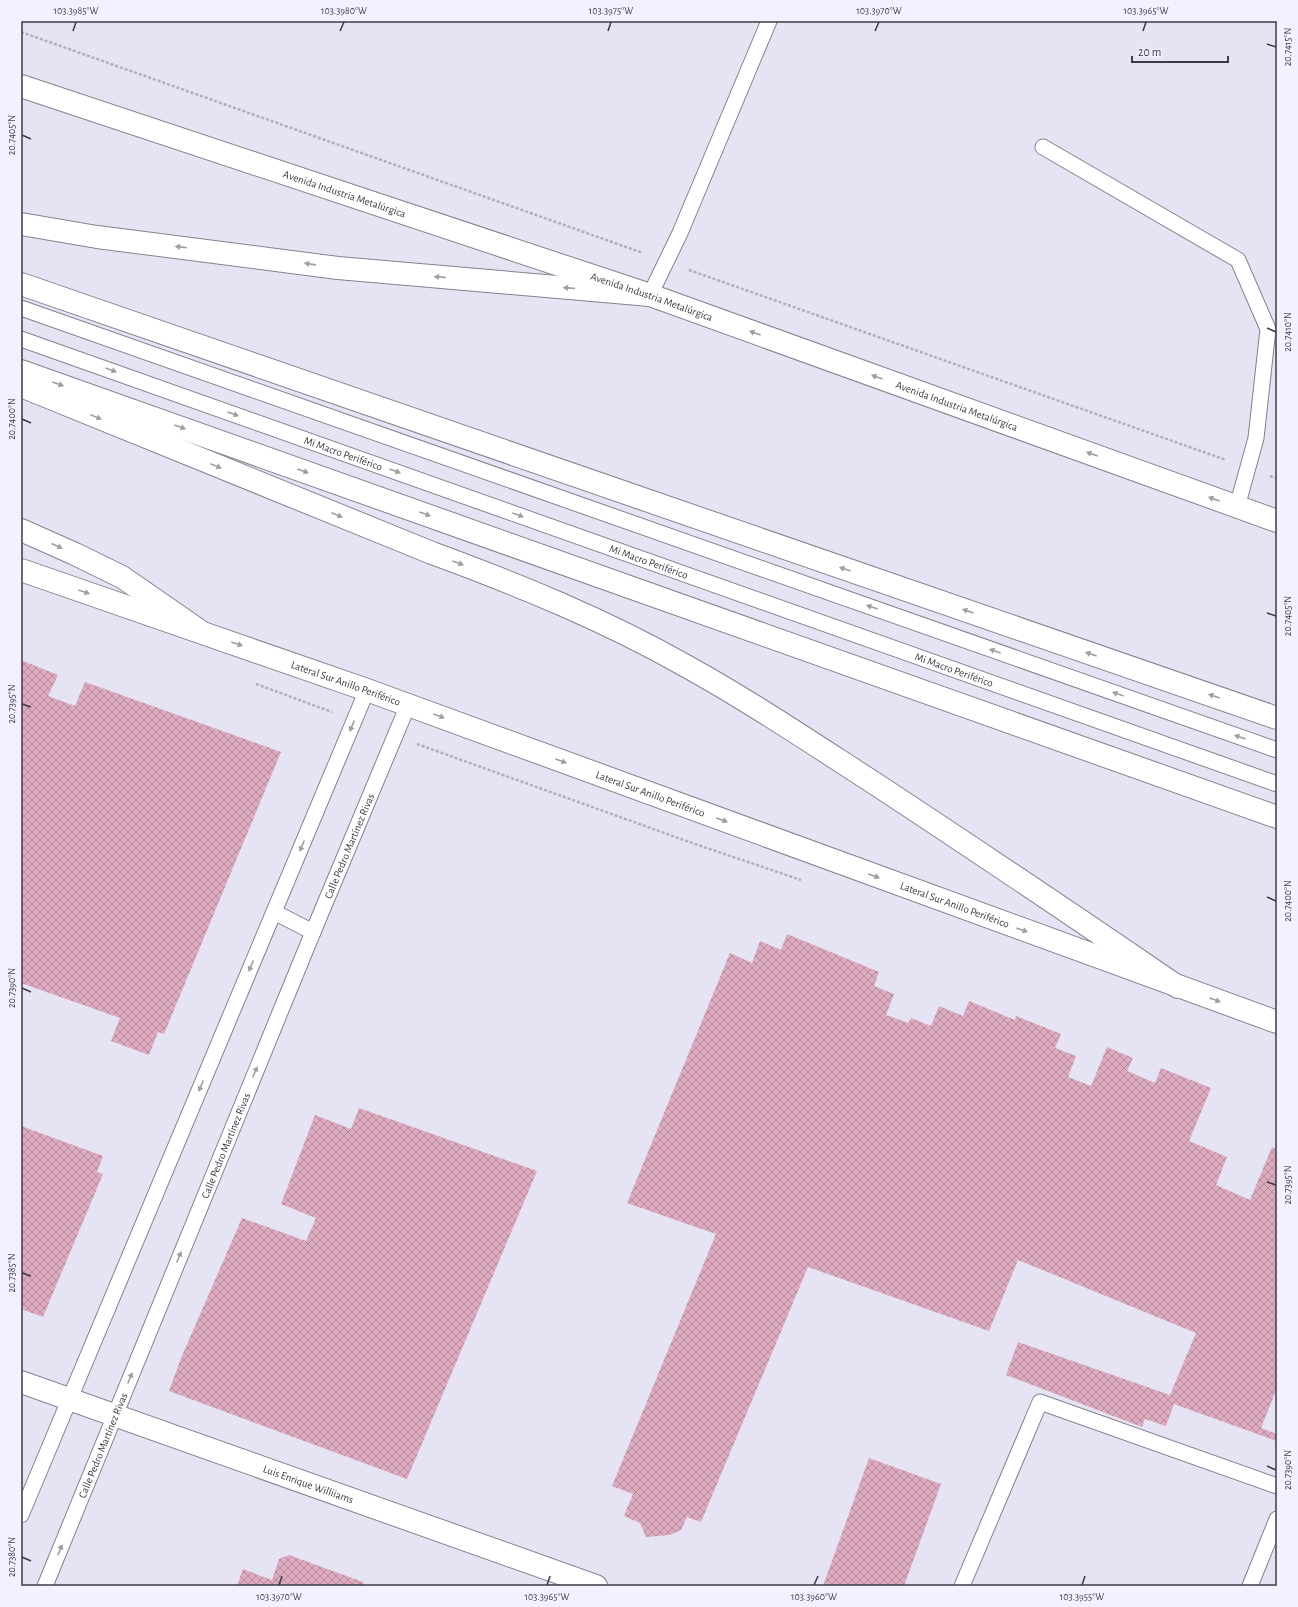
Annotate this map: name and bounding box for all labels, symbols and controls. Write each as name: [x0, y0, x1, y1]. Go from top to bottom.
text: 103.3985°W: [54, 6, 99, 16]
text: 103.3980°W: [321, 6, 367, 16]
text: 103.3975°W: [589, 6, 633, 16]
text: 103.3970°W: [856, 6, 902, 16]
text: 103.3965°W: [1124, 6, 1168, 16]
text: 20.7415°N: [1283, 28, 1293, 66]
scale bar: [1132, 38, 1228, 64]
text: 20 m: [1138, 46, 1161, 58]
text: 20.7405°N: [7, 115, 17, 155]
street label: Avenida Industria Metalúrgica: [282, 168, 407, 219]
one-way arrow: [175, 244, 187, 250]
one-way arrow: [304, 261, 316, 268]
street label: Avenida Industria Metalúrgica: [589, 270, 714, 323]
one-way arrow: [434, 273, 446, 280]
one-way arrow: [563, 285, 575, 291]
text: 20.7410°N: [1283, 312, 1293, 352]
one-way arrow: [748, 330, 760, 336]
one-way arrow: [105, 368, 117, 374]
one-way arrow: [871, 374, 883, 380]
street label: Avenida Industria Metalúrgica: [895, 379, 1019, 433]
one-way arrow: [52, 381, 64, 387]
text: 20.7400°N: [7, 398, 17, 440]
one-way arrow: [227, 411, 239, 417]
one-way arrow: [91, 414, 103, 420]
one-way arrow: [175, 425, 187, 431]
street label: Mi Macro Periférico: [303, 434, 384, 472]
one-way arrow: [1085, 451, 1097, 457]
one-way arrow: [211, 463, 223, 469]
one-way arrow: [297, 468, 309, 474]
one-way arrow: [390, 469, 402, 475]
one-way arrow: [1208, 495, 1220, 501]
one-way arrow: [331, 512, 343, 518]
one-way arrow: [420, 512, 432, 518]
one-way arrow: [512, 512, 524, 518]
street label: Mi Macro Periférico: [608, 542, 689, 580]
one-way arrow: [51, 543, 63, 549]
one-way arrow: [452, 560, 464, 566]
one-way arrow: [839, 566, 851, 572]
one-way arrow: [79, 589, 91, 595]
text: 20.7405°N: [1283, 596, 1293, 636]
one-way arrow: [866, 604, 878, 610]
one-way arrow: [962, 608, 974, 614]
one-way arrow: [231, 642, 243, 648]
one-way arrow: [989, 647, 1001, 653]
one-way arrow: [1084, 650, 1096, 656]
street label: Mi Macro Periférico: [913, 651, 995, 689]
street label: Lateral Sur Anillo Periférico: [290, 659, 402, 707]
text: 20.7395°N: [7, 684, 17, 724]
one-way arrow: [1111, 690, 1123, 696]
one-way arrow: [1207, 693, 1219, 699]
one-way arrow: [433, 714, 445, 720]
one-way arrow: [348, 720, 354, 732]
one-way arrow: [1234, 734, 1246, 740]
one-way arrow: [555, 758, 567, 764]
street label: Lateral Sur Anillo Periférico: [594, 769, 707, 818]
street label: Calle Pedro Martínez Rivas: [322, 792, 376, 900]
one-way arrow: [717, 817, 729, 823]
one-way arrow: [298, 840, 304, 852]
one-way arrow: [868, 873, 880, 879]
street label: Lateral Sur Anillo Periférico: [899, 880, 1011, 929]
text: 20.7400°N: [1283, 880, 1293, 922]
one-way arrow: [1017, 927, 1029, 933]
one-way arrow: [248, 960, 254, 972]
text: 20.7390°N: [7, 968, 17, 1008]
one-way arrow: [1209, 997, 1221, 1003]
one-way arrow: [253, 1066, 259, 1078]
one-way arrow: [198, 1080, 204, 1091]
street label: Calle Pedro Martínez Rivas: [199, 1091, 252, 1200]
text: 20.7395°N: [1283, 1165, 1293, 1205]
one-way arrow: [177, 1251, 183, 1263]
text: 20.7385°N: [7, 1253, 17, 1293]
one-way arrow: [127, 1372, 133, 1383]
street label: Calle Pedro Martínez Rivas: [76, 1391, 129, 1500]
text: 20.7390°N: [1283, 1450, 1293, 1490]
street label: Luis Enrique Williiams: [262, 1463, 355, 1505]
text: 20.7380°N: [7, 1537, 17, 1577]
one-way arrow: [57, 1543, 63, 1555]
text: 103.3970°W: [256, 1592, 302, 1602]
text: 103.3965°W: [525, 1592, 569, 1602]
text: 103.3960°W: [791, 1592, 837, 1602]
text: 103.3955°W: [1060, 1592, 1104, 1602]

